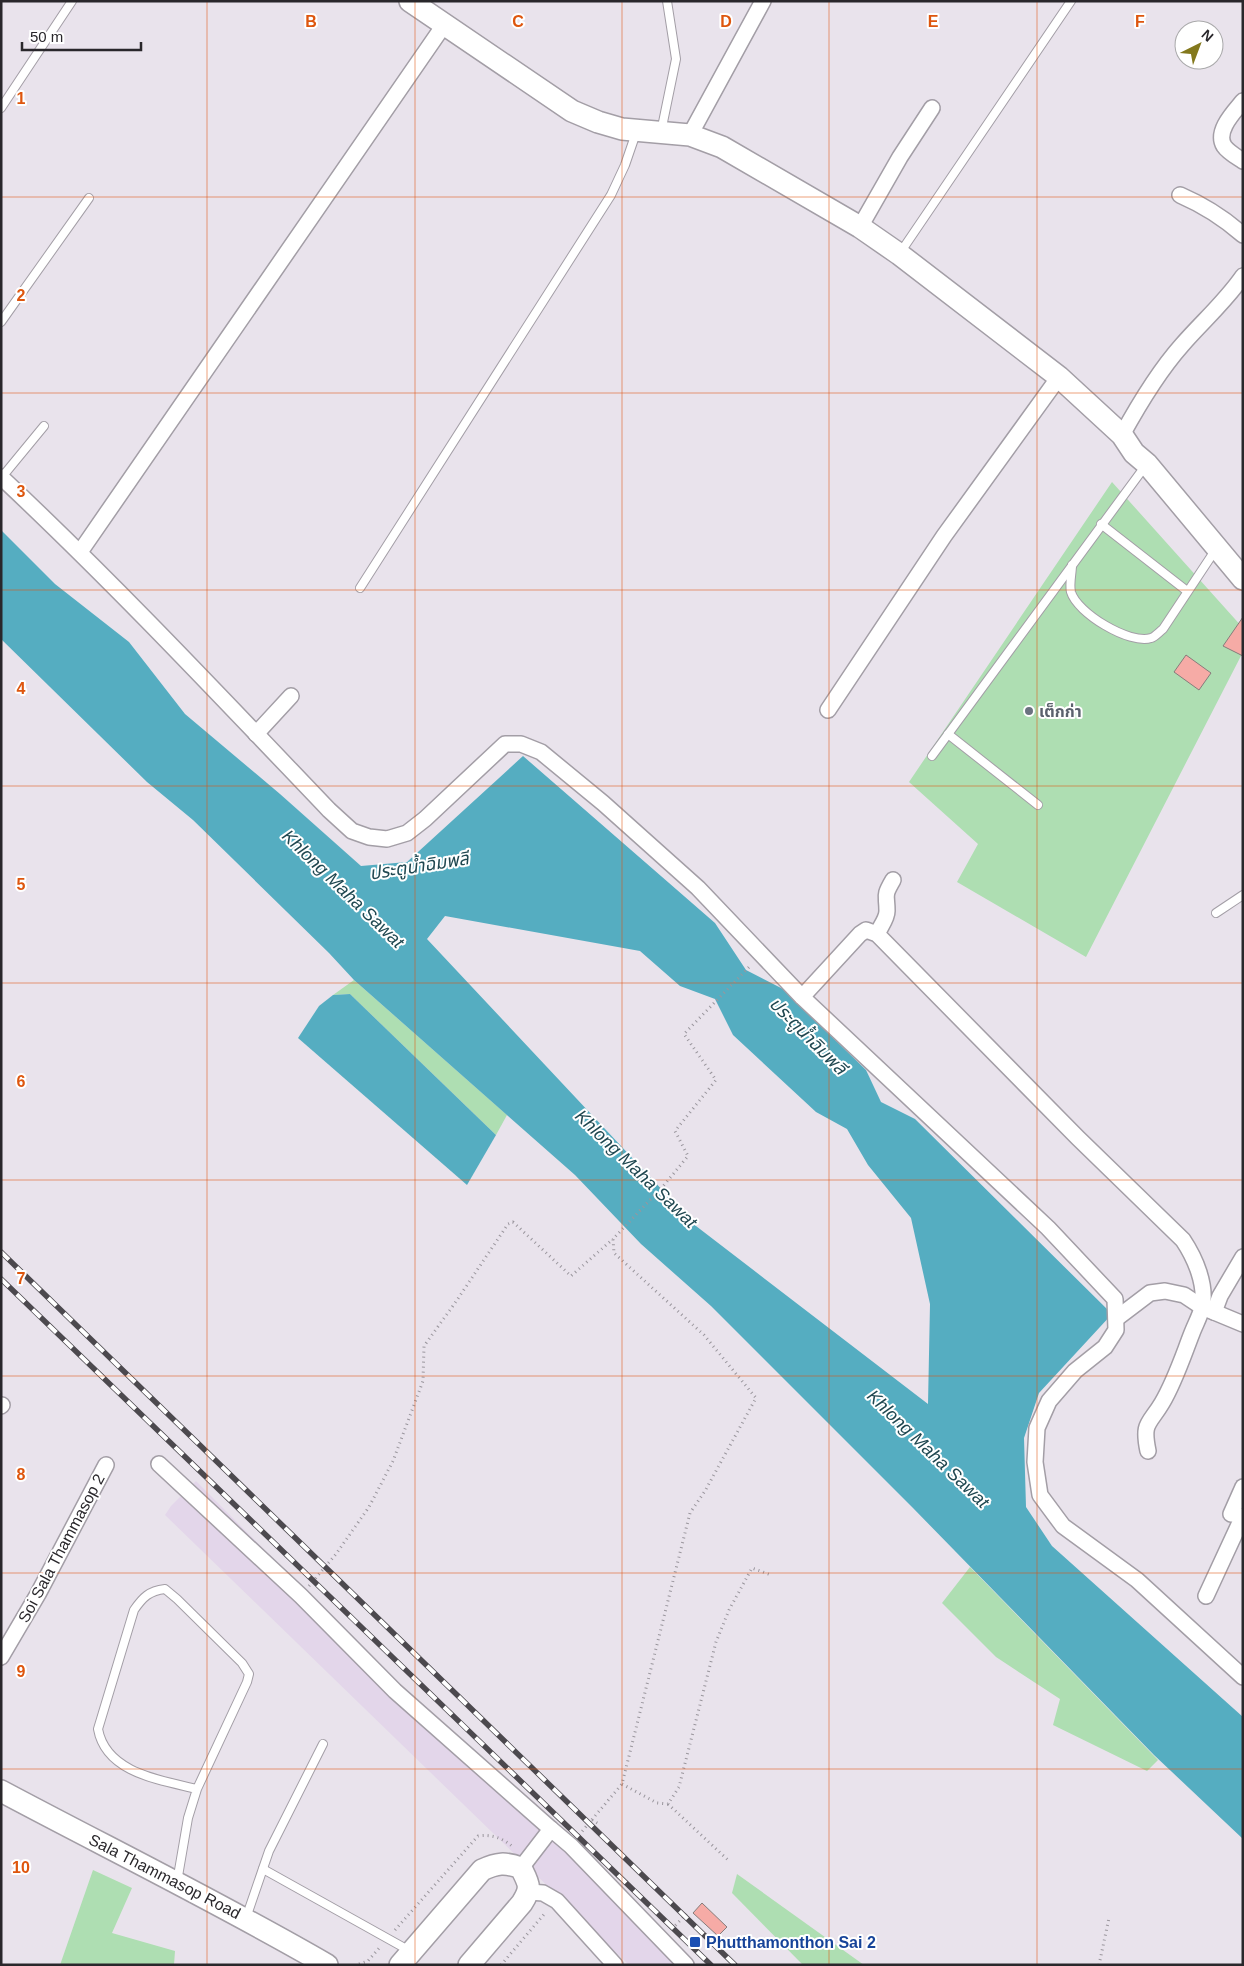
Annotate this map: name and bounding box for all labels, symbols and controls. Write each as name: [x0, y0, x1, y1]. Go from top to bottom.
text: B: [305, 13, 317, 30]
text: C: [512, 13, 524, 30]
text: D: [720, 13, 732, 30]
text: E: [928, 13, 939, 30]
text: F: [1135, 13, 1145, 30]
scale bar: [22, 20, 141, 52]
north arrow: [1174, 20, 1224, 70]
text: N: [1199, 26, 1217, 45]
text: 50 m: [30, 28, 63, 45]
text: 1: [17, 90, 26, 107]
text: 2: [17, 287, 26, 304]
text: 3: [17, 483, 26, 500]
text: 4: [17, 680, 26, 697]
place label: เต็กก่า: [1039, 703, 1082, 720]
marker: เต็กก่า: [1023, 705, 1035, 717]
water label: Khlong Maha Sawat: [278, 826, 409, 953]
water label: ประตูน้ำฉิมพลี: [367, 845, 472, 885]
text: 5: [17, 876, 26, 893]
water label: ประตูน้ำฉิมพลี: [765, 991, 854, 1081]
text: 6: [17, 1073, 26, 1090]
water label: Khlong Maha Sawat: [571, 1106, 702, 1233]
text: 7: [17, 1270, 26, 1287]
water label: Khlong Maha Sawat: [863, 1386, 994, 1513]
text: 8: [17, 1466, 26, 1483]
street label: Soi Sala Thammasop 2: [15, 1471, 108, 1626]
text: 9: [17, 1663, 26, 1680]
street label: Sala Thammasop Road: [86, 1831, 243, 1922]
text: 10: [12, 1859, 30, 1876]
place label: Phutthamonthon Sai 2: [706, 1934, 876, 1951]
marker: Phutthamonthon Sai 2: [688, 1935, 702, 1949]

